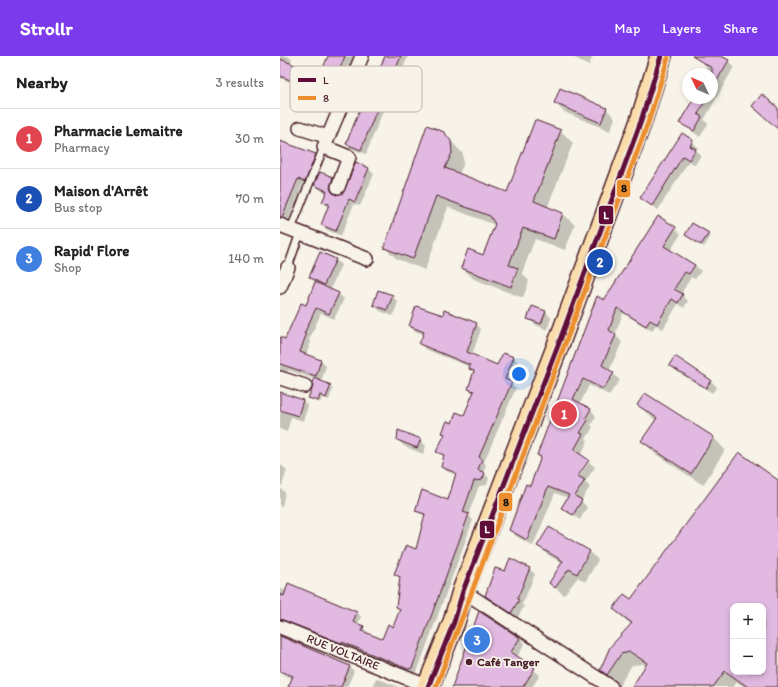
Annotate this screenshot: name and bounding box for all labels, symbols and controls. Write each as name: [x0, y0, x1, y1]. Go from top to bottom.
text: Strollr: [20, 17, 73, 40]
text: Map: [615, 20, 640, 37]
text: Layers: [662, 20, 701, 37]
text: Share: [723, 20, 758, 37]
legend: [290, 66, 422, 112]
north arrow: [682, 68, 718, 104]
text: Nearby: [16, 72, 68, 92]
text: L: [323, 74, 329, 87]
text: 3 results: [215, 75, 264, 90]
text: 8: [323, 92, 329, 105]
text: Pharmacie Lemaitre: [54, 122, 183, 140]
text: 1: [26, 131, 32, 146]
text: 30 m: [235, 131, 264, 146]
text: Pharmacy: [54, 140, 110, 155]
line badge: 8: [616, 179, 631, 198]
text: Maison d'Arrêt: [54, 182, 148, 200]
text: 8: [621, 182, 627, 195]
text: 2: [26, 191, 32, 206]
text: 70 m: [236, 191, 264, 206]
text: Bus stop: [54, 200, 102, 215]
line badge: L: [598, 205, 614, 225]
text: L: [603, 209, 609, 222]
text: Rapid' Flore: [54, 242, 130, 260]
pin: 2: [587, 247, 613, 277]
text: 3: [25, 251, 33, 266]
text: 140 m: [228, 251, 264, 266]
text: Shop: [54, 260, 81, 275]
your location: [509, 364, 529, 384]
pin: 1: [551, 399, 577, 429]
line badge: 8: [498, 492, 513, 512]
text: 8: [503, 496, 509, 509]
line badge: L: [479, 520, 495, 539]
text: L: [484, 523, 490, 536]
map controls: [730, 603, 766, 675]
button: +: [730, 603, 766, 639]
pin: 3: [464, 625, 490, 655]
street label: RUE VOLTAIRE: [305, 631, 382, 673]
button: −: [730, 639, 766, 675]
place label: Café Tanger: [477, 655, 540, 670]
marker: Café Tanger: [464, 657, 474, 667]

